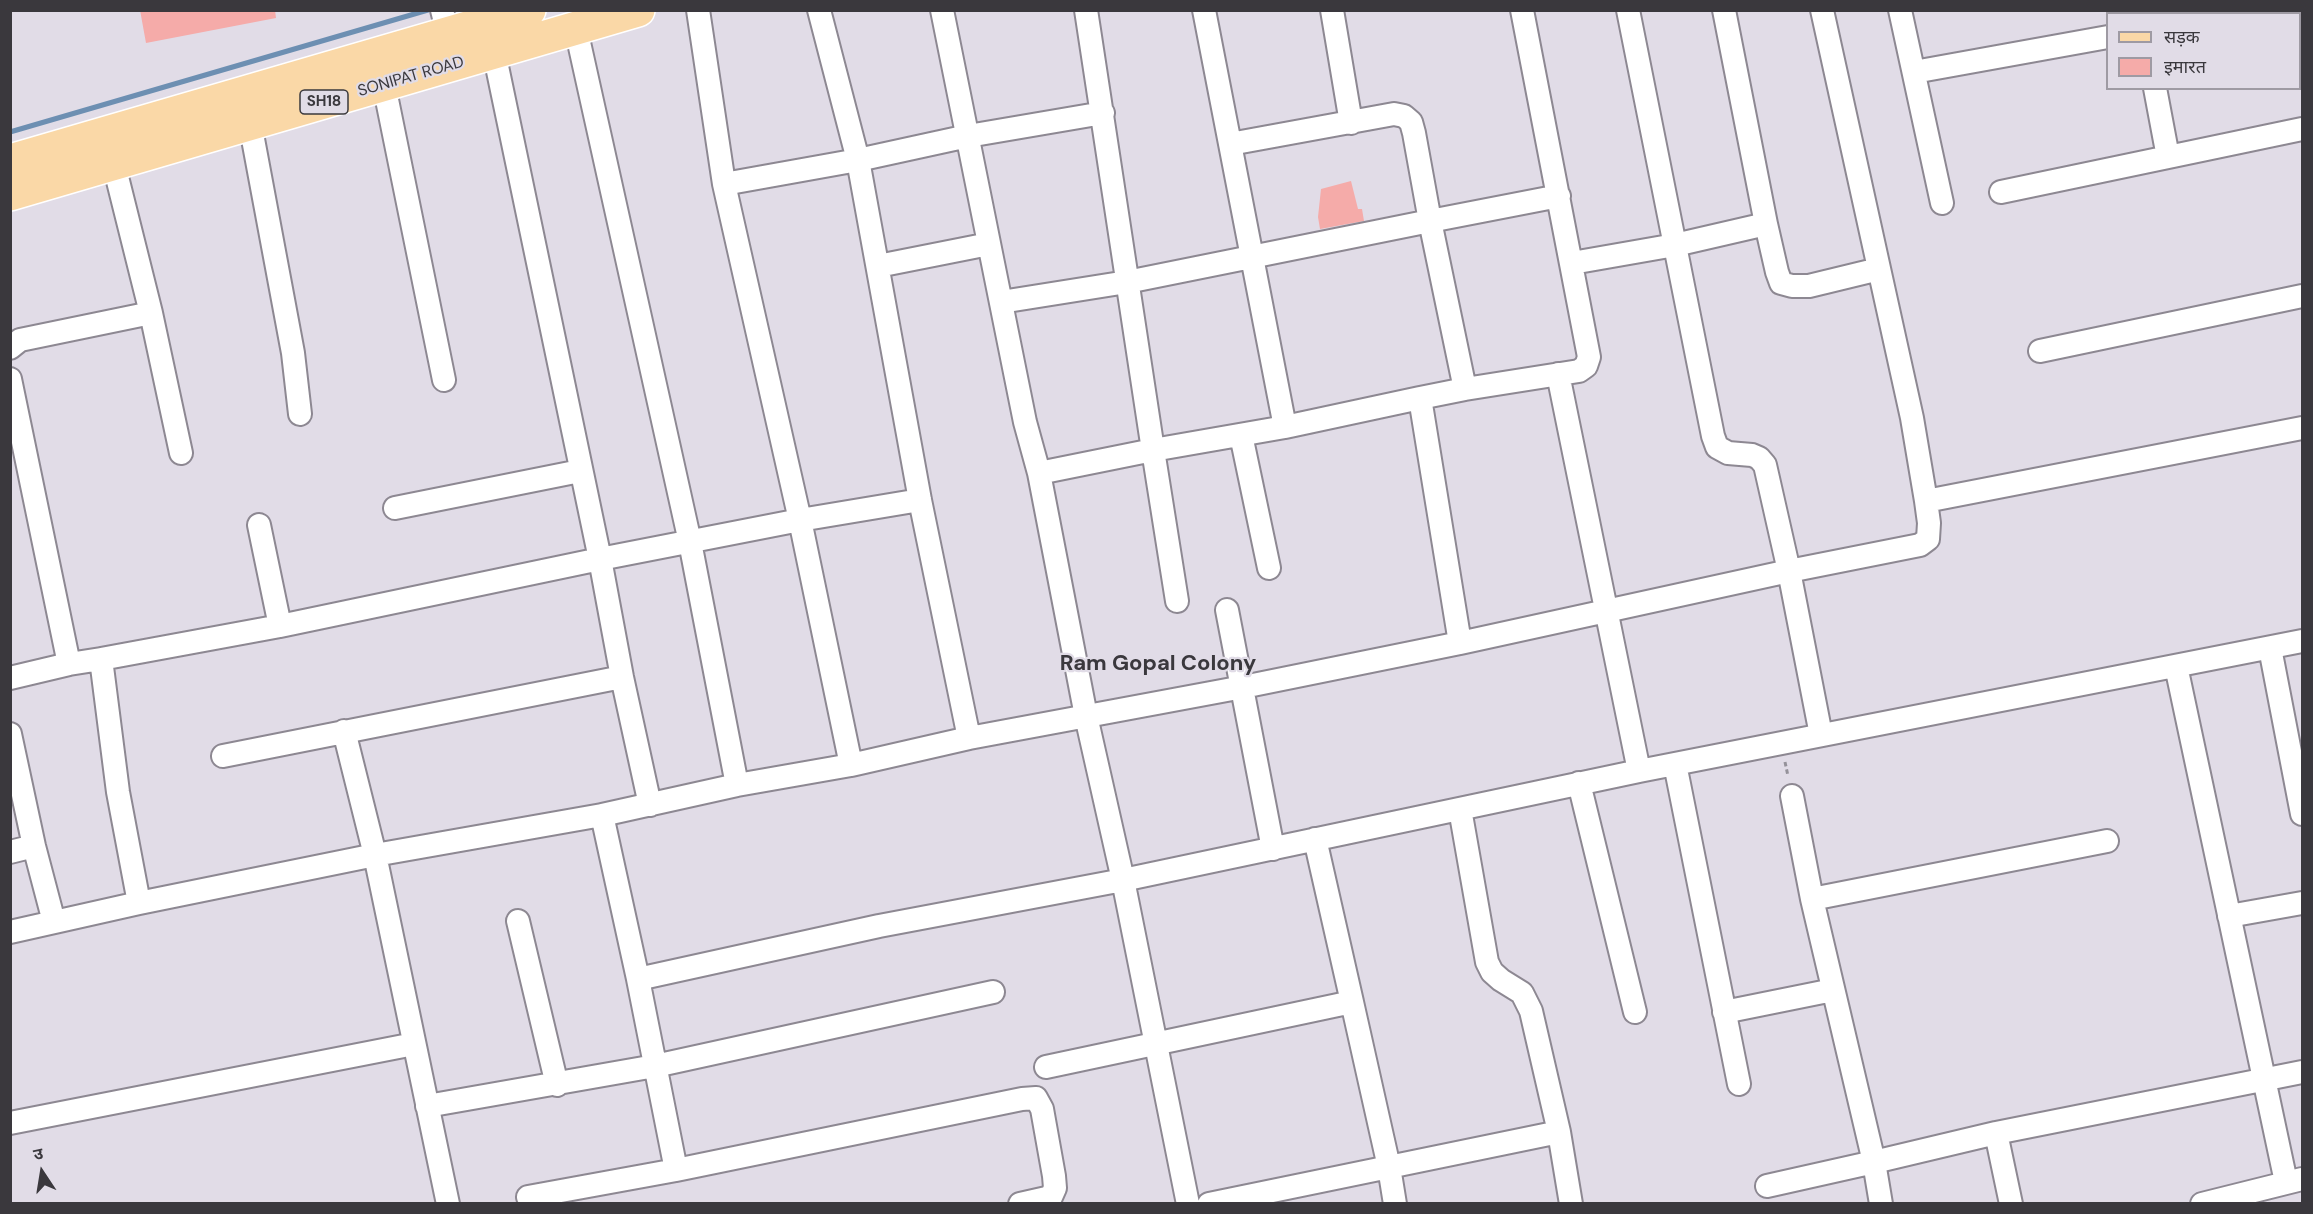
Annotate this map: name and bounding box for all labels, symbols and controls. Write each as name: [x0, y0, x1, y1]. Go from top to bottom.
legend: [2106, 12, 2301, 90]
text: सड़क: [2164, 25, 2200, 49]
street label: SONIPAT ROAD: [356, 53, 466, 101]
text: इमारत: [2164, 55, 2206, 79]
road number: SH18: [300, 90, 348, 114]
district label: Ram Gopal Colony: [1060, 651, 1256, 677]
north arrow: [12, 1142, 72, 1202]
text: उ: [31, 1143, 45, 1165]

